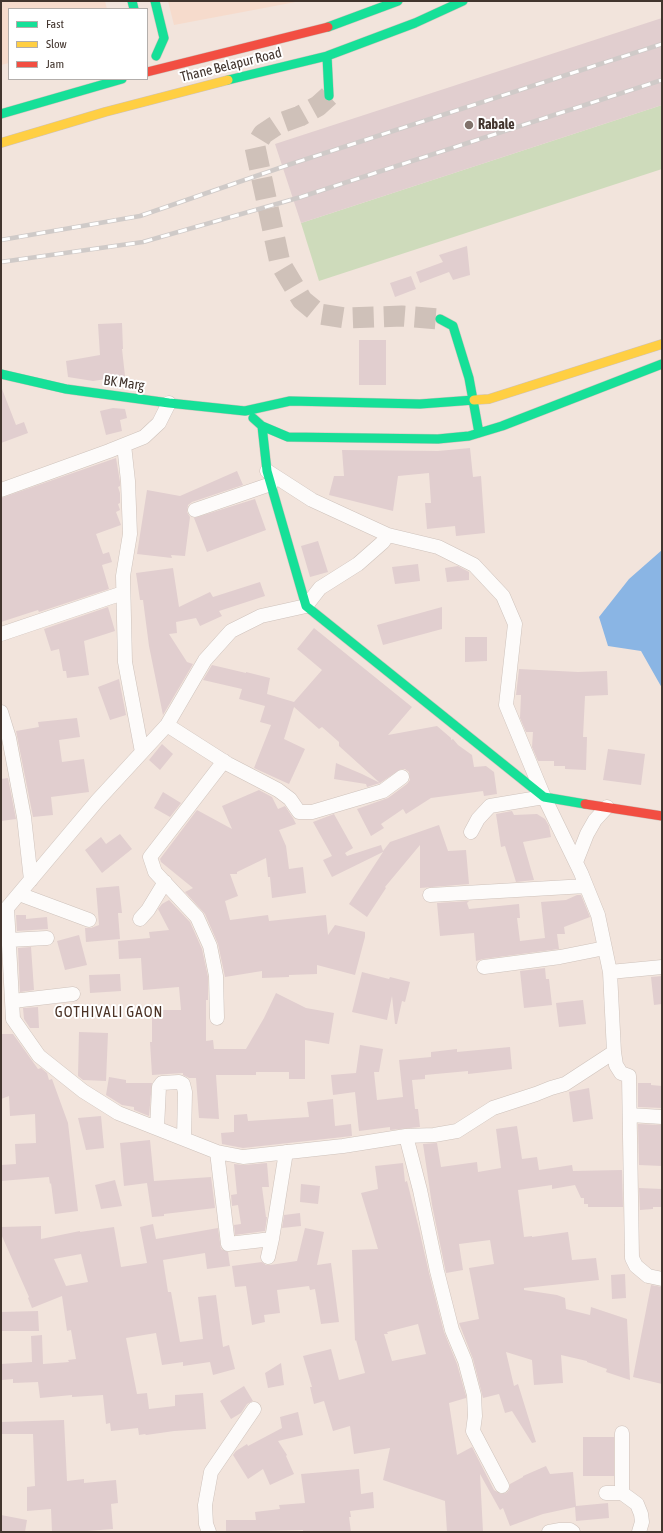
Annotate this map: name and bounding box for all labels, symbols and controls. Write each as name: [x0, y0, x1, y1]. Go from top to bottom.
legend: [8, 8, 148, 80]
text: Fast: [46, 17, 64, 31]
text: Slow: [46, 37, 67, 51]
street label: Thane Belapur Road: [179, 44, 283, 86]
text: Jam: [46, 57, 64, 71]
place label: Rabale: [478, 117, 515, 133]
marker: Rabale: [463, 119, 475, 131]
street label: BK Marg: [103, 372, 145, 394]
district label: GOTHIVALI GAON: [55, 1003, 163, 1021]

